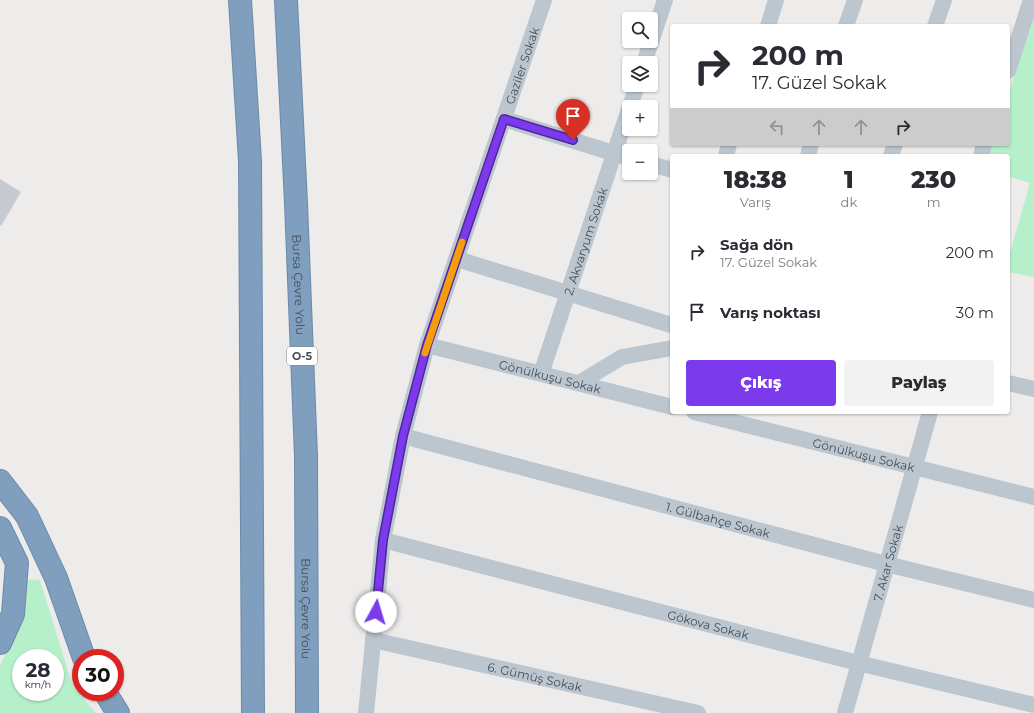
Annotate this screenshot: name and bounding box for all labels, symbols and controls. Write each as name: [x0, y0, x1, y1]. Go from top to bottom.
map controls: [622, 12, 658, 180]
button: search: [622, 12, 658, 48]
street label: Gaziler Sokak: [502, 24, 542, 106]
text: 200 m: [752, 38, 844, 72]
icon: right: [686, 40, 738, 92]
button: layers: [622, 56, 658, 92]
text: 17. Güzel Sokak: [752, 72, 887, 94]
pin: [556, 99, 590, 140]
button: +: [622, 100, 658, 136]
icon: arrive: [562, 105, 584, 127]
icon: left: [766, 116, 788, 138]
icon: ahead: [808, 116, 830, 138]
icon: ahead: [850, 116, 872, 138]
icon: right: [892, 116, 914, 138]
button: −: [622, 144, 658, 180]
text: 18:38: [724, 165, 787, 194]
text: 1: [844, 165, 854, 194]
text: 230: [911, 165, 956, 194]
street label: 2. Akvaryum Sokak: [560, 184, 610, 297]
text: Varış: [740, 194, 771, 210]
text: dk: [841, 194, 857, 210]
text: m: [927, 194, 941, 210]
street label: Bursa Çevre Yolu: [290, 234, 309, 335]
text: Sağa dön: [720, 235, 793, 254]
icon: right: [686, 241, 708, 263]
text: 200 m: [946, 243, 994, 262]
text: 17. Güzel Sokak: [720, 254, 817, 270]
icon: arrive: [686, 301, 708, 323]
text: Varış noktası: [720, 303, 821, 322]
text: 30 m: [956, 303, 994, 322]
road number: O-5: [287, 347, 317, 365]
street label: Gönülkuşu Sokak: [498, 356, 604, 396]
button: Çıkış: [686, 360, 836, 406]
button: Paylaş: [844, 360, 994, 406]
street label: Gönülkuşu Sokak: [811, 434, 917, 475]
street label: 1. Gülbahçe Sokak: [664, 499, 773, 541]
street label: 7. Akar Sokak: [869, 522, 906, 603]
street label: Bursa Çevre Yolu: [299, 558, 314, 659]
position arrow: [355, 591, 397, 633]
street label: Gökova Sokak: [666, 606, 752, 642]
speed limit sign: 30: [72, 649, 124, 701]
text: 28: [26, 658, 51, 682]
street label: 6. Gümüş Sokak: [486, 658, 585, 694]
text: km/h: [25, 678, 51, 691]

